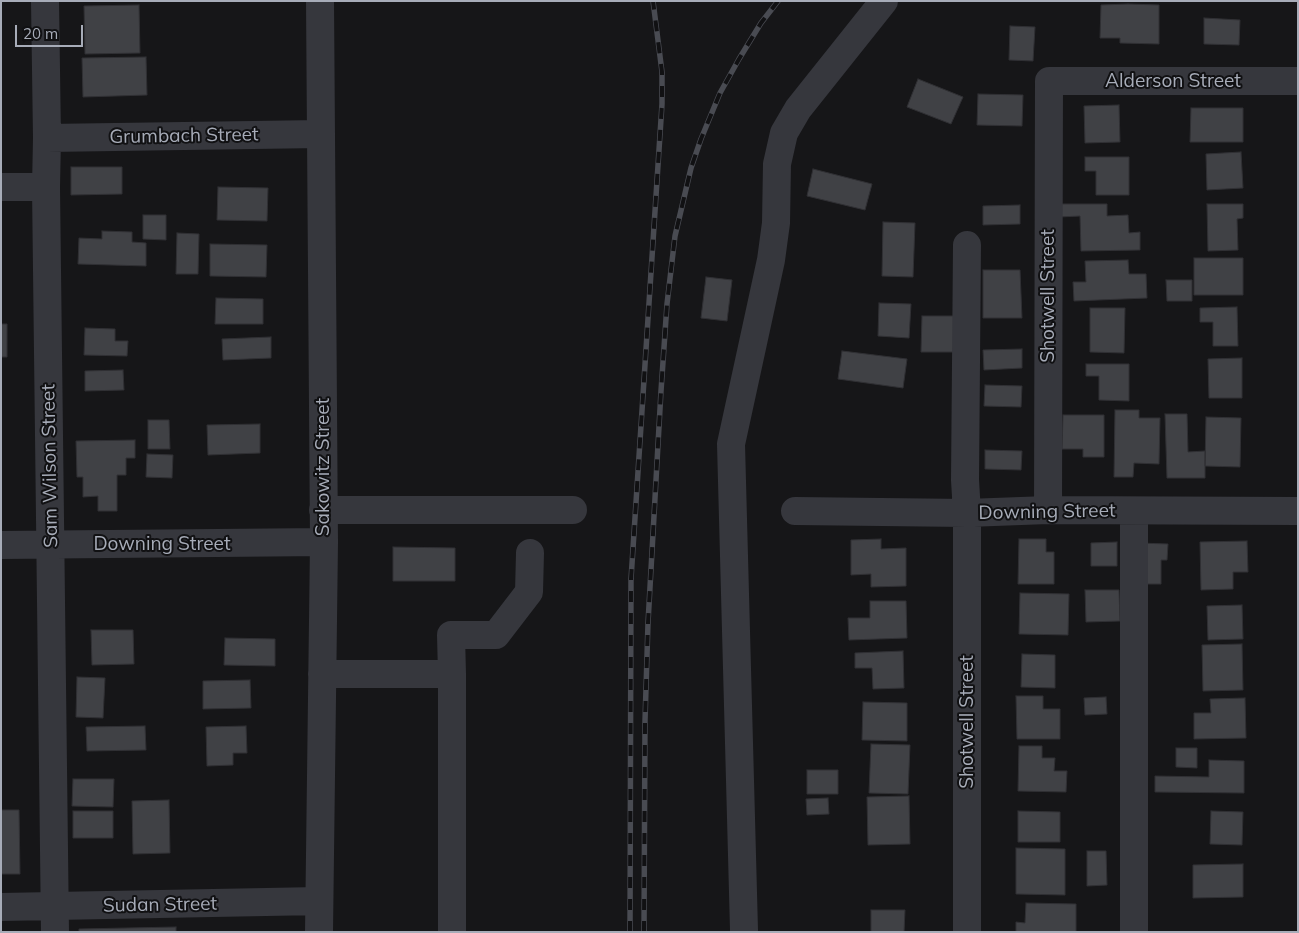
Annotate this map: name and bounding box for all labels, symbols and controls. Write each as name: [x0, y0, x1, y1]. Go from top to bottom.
scale bar: [18, 15, 85, 47]
text: 20 m: [23, 24, 58, 43]
street label: Alderson Street: [1105, 70, 1241, 92]
street label: Grumbach Street: [109, 123, 259, 149]
street label: Shotwell Street: [1037, 229, 1059, 363]
street label: Sam Wilson Street: [37, 384, 63, 548]
street label: Sakowitz Street: [312, 398, 334, 536]
street label: Downing Street: [978, 499, 1116, 525]
street label: Downing Street: [93, 533, 231, 555]
street label: Shotwell Street: [956, 655, 978, 789]
street label: Sudan Street: [103, 893, 217, 917]

